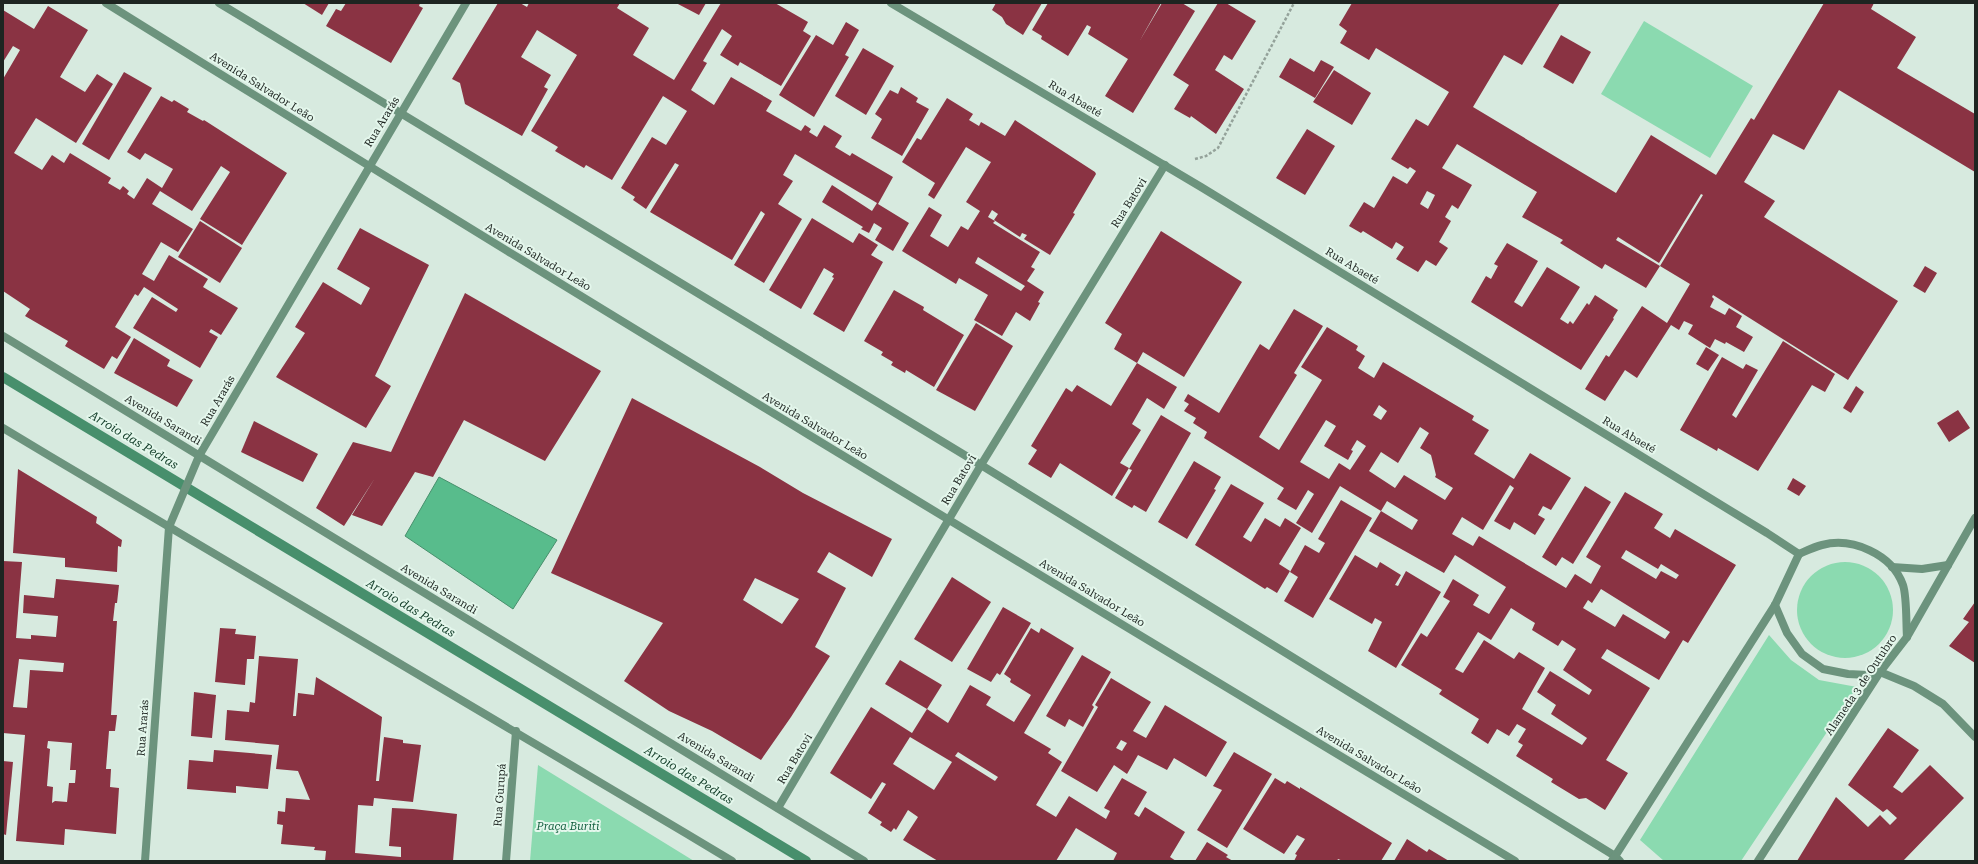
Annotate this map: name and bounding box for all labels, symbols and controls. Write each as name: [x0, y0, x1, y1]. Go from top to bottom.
street label: Avenida Salvador Leão: [207, 49, 317, 125]
street label: Rua Abaeté: [1046, 78, 1104, 120]
street label: Rua Ararás: [362, 94, 402, 150]
street label: Rua Batovi: [1108, 175, 1150, 230]
street label: Avenida Salvador Leão: [483, 220, 593, 294]
street label: Rua Abaeté: [1323, 245, 1381, 287]
street label: Rua Ararás: [198, 373, 238, 429]
street label: Avenida Salvador Leão: [760, 389, 870, 463]
street label: Avenida Sarandi: [122, 392, 204, 448]
water label: Arroio das Pedras: [86, 408, 181, 472]
street label: Rua Abaeté: [1600, 414, 1658, 456]
street label: Rua Batovi: [939, 452, 979, 508]
street label: Avenida Salvador Leão: [1037, 556, 1147, 630]
street label: Avenida Sarandi: [398, 561, 480, 617]
water label: Arroio das Pedras: [363, 576, 458, 640]
street label: Alameda 3 de Outubro: [1822, 632, 1900, 738]
street label: Rua Ararás: [135, 699, 151, 757]
street label: Avenida Salvador Leão: [1314, 723, 1424, 797]
street label: Avenida Sarandi: [675, 729, 757, 785]
street label: Rua Batovi: [775, 731, 815, 787]
water label: Arroio das Pedras: [641, 743, 736, 807]
street label: Rua Gurupá: [491, 763, 509, 827]
park label: Praça Buriti: [536, 820, 600, 833]

